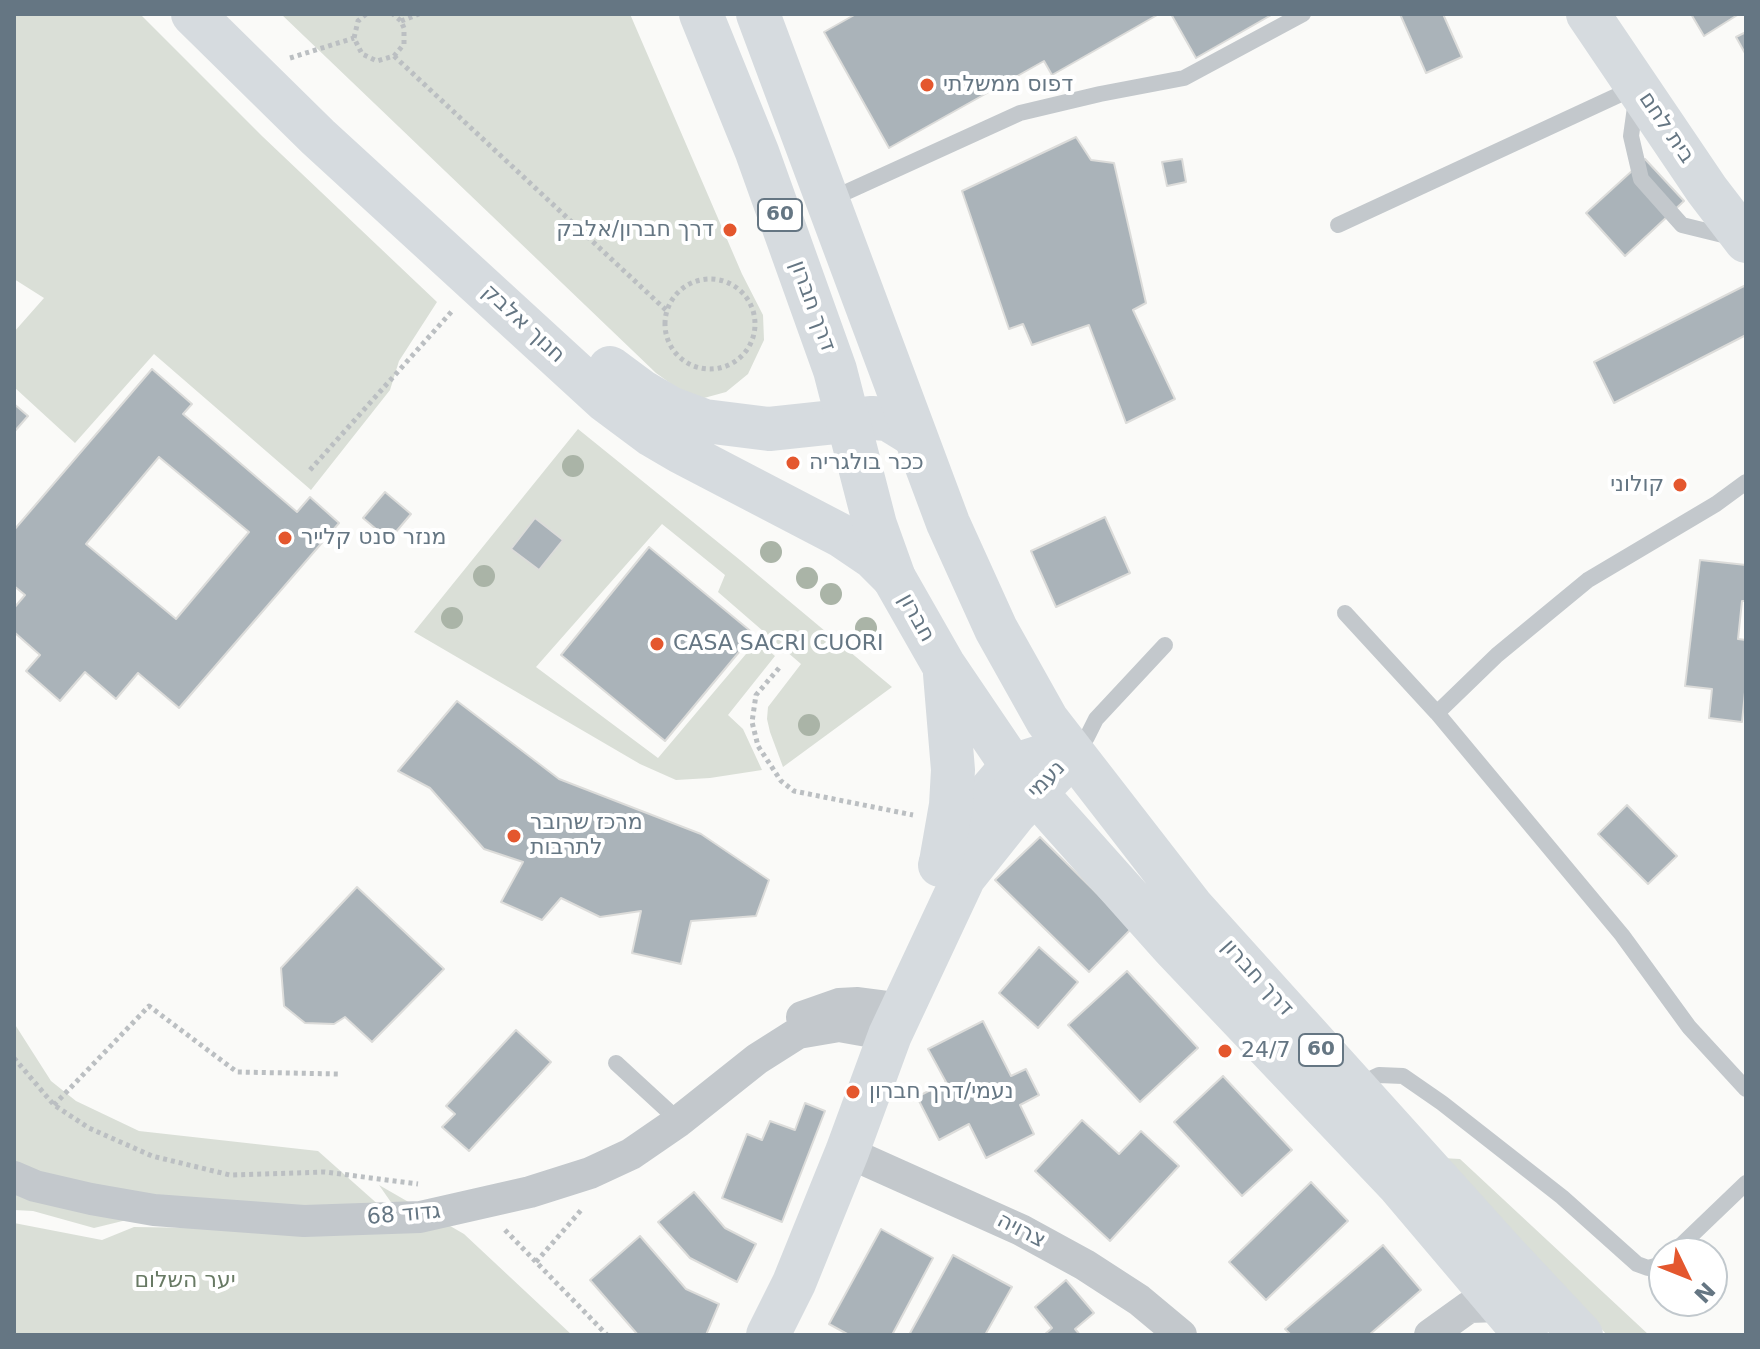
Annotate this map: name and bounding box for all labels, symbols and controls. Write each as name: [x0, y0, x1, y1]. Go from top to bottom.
place label: דפוס ממשלתי: [943, 72, 1073, 98]
marker: דפוס ממשלתי: [918, 76, 936, 94]
street label: בית לחם: [1633, 87, 1699, 169]
road number: 60: [758, 199, 802, 231]
place label: דרך חברון/אלבק: [556, 217, 714, 243]
marker: דרך חברון/אלבק: [721, 221, 739, 239]
street label: דרך חברון: [783, 257, 841, 355]
street label: חנוך אלבק: [476, 279, 570, 369]
place label: ככר בולגריה: [809, 450, 924, 476]
marker: ככר בולגריה: [784, 454, 802, 472]
place label: קולוני: [1610, 472, 1664, 498]
marker: קולוני: [1671, 476, 1689, 494]
place label: מנזר סנט קלייר: [301, 525, 446, 551]
marker: מנזר סנט קלייר: [276, 529, 294, 547]
street label: חברון: [892, 589, 940, 647]
place label: CASA SACRI CUORI: [673, 631, 884, 657]
marker: CASA SACRI CUORI: [648, 635, 666, 653]
street label: נעמי: [1023, 756, 1071, 804]
place label: מרכז שרובר לתרבות: [530, 810, 643, 862]
marker: מרכז שרובר לתרבות: [505, 827, 523, 845]
street label: דרך חברון: [1215, 934, 1299, 1022]
road number: 60: [1299, 1034, 1343, 1066]
place label: 24/7: [1241, 1038, 1290, 1064]
marker: 24/7: [1216, 1042, 1234, 1060]
place label: נעמי/דרך חברון: [869, 1079, 1014, 1105]
marker: נעמי/דרך חברון: [844, 1083, 862, 1101]
street label: גדוד 68: [366, 1199, 442, 1231]
street label: צרויה: [992, 1208, 1050, 1254]
north arrow: [1648, 1237, 1728, 1317]
park label: יער השלום: [134, 1268, 236, 1294]
text: N: [1689, 1277, 1720, 1308]

